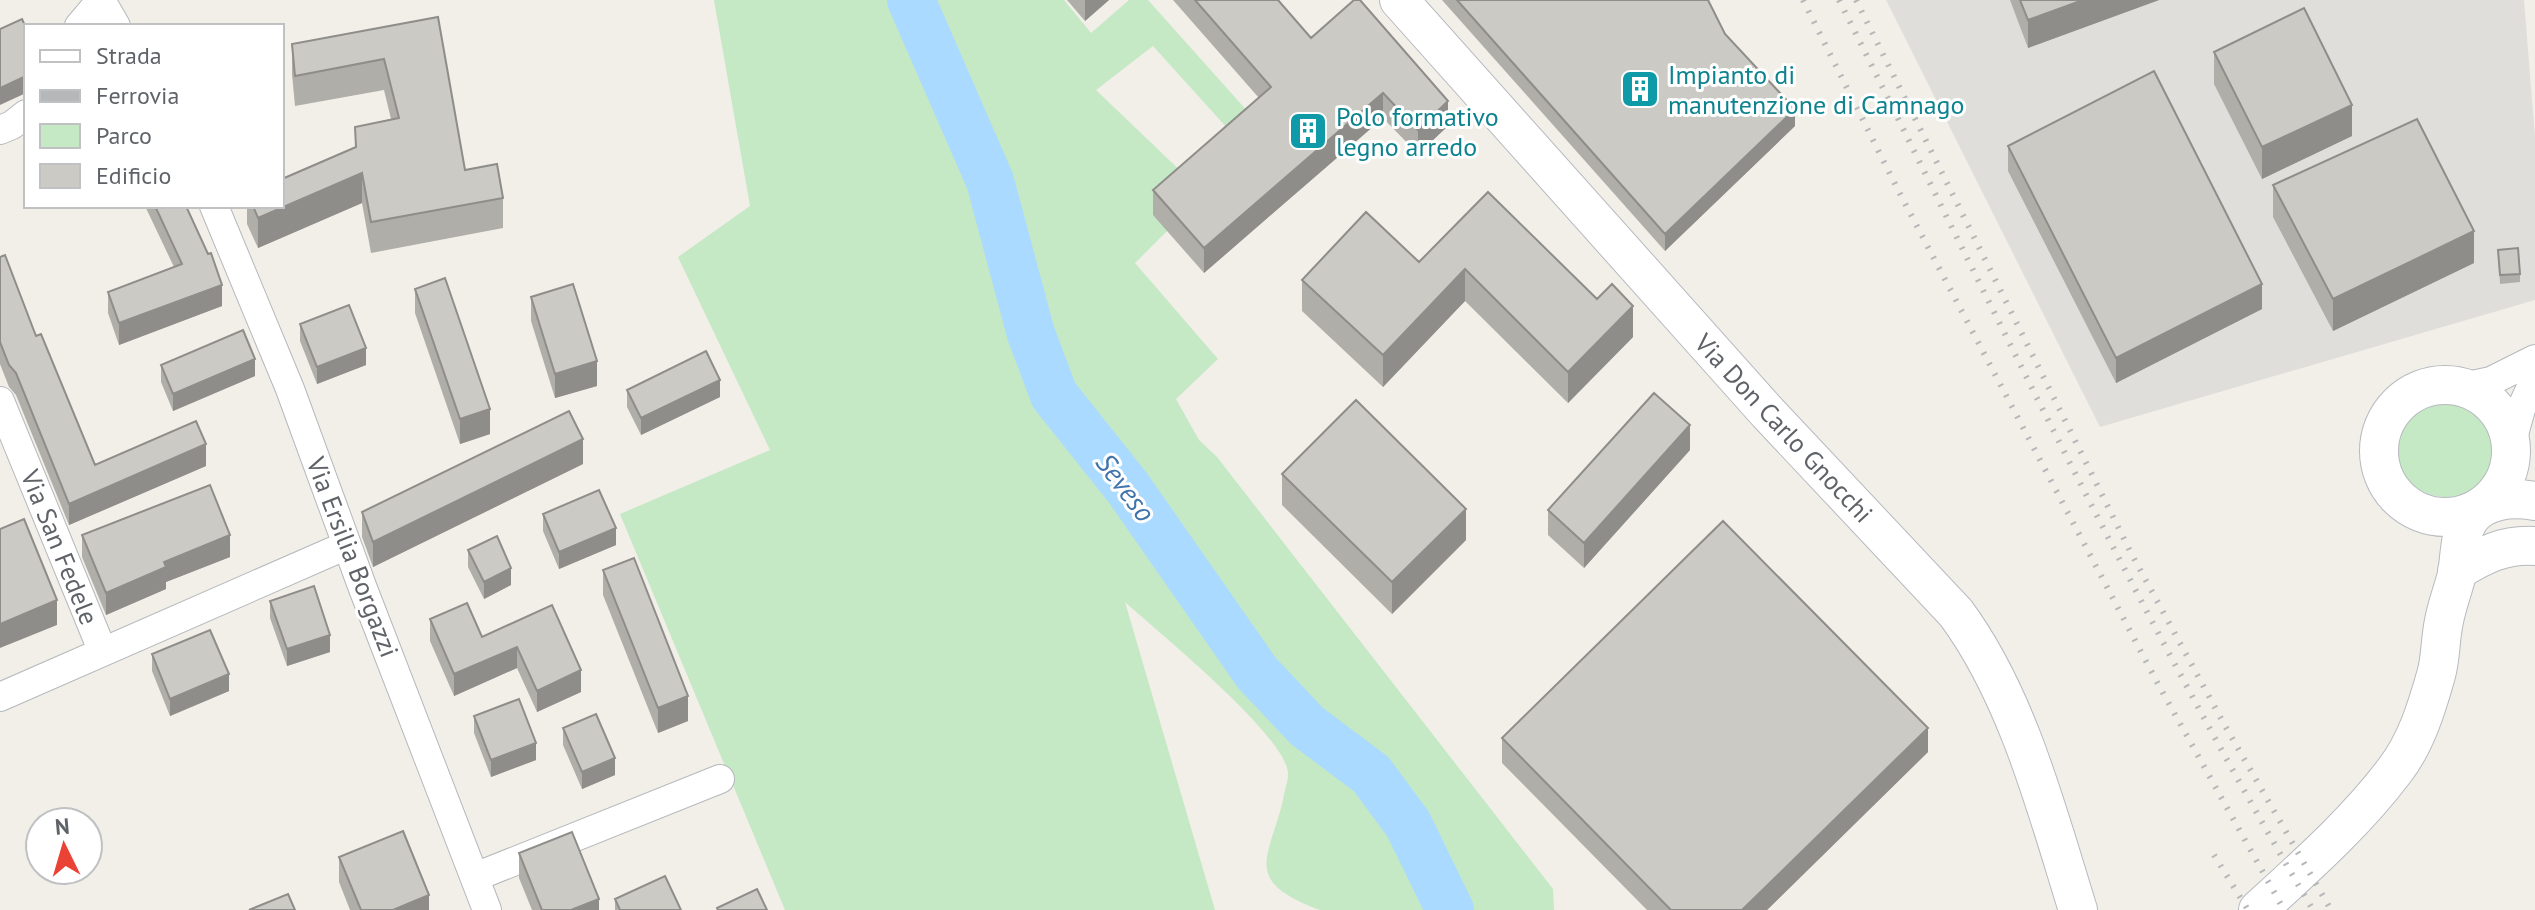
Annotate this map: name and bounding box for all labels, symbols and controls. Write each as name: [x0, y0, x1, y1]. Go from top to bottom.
legend: [24, 24, 284, 208]
text: Strada: [96, 40, 162, 71]
place label: Impianto di manutenzione di Camnago: [1668, 58, 1964, 121]
building icon: Impianto di manutenzione di Camnago: [1619, 68, 1661, 110]
text: Ferrovia: [96, 80, 179, 111]
place label: Polo formativo legno arredo: [1336, 100, 1499, 163]
building icon: Polo formativo legno arredo: [1287, 110, 1329, 152]
text: Parco: [96, 120, 152, 151]
text: Edificio: [96, 160, 171, 191]
street label: Via Don Carlo Gnocchi: [1687, 326, 1880, 529]
water label: Seveso: [1088, 445, 1164, 529]
street label: Via Ersilia Borgazzi: [299, 451, 406, 662]
street label: Via San Fedele: [14, 464, 106, 629]
north arrow: [24, 806, 104, 886]
text: N: [54, 811, 71, 841]

